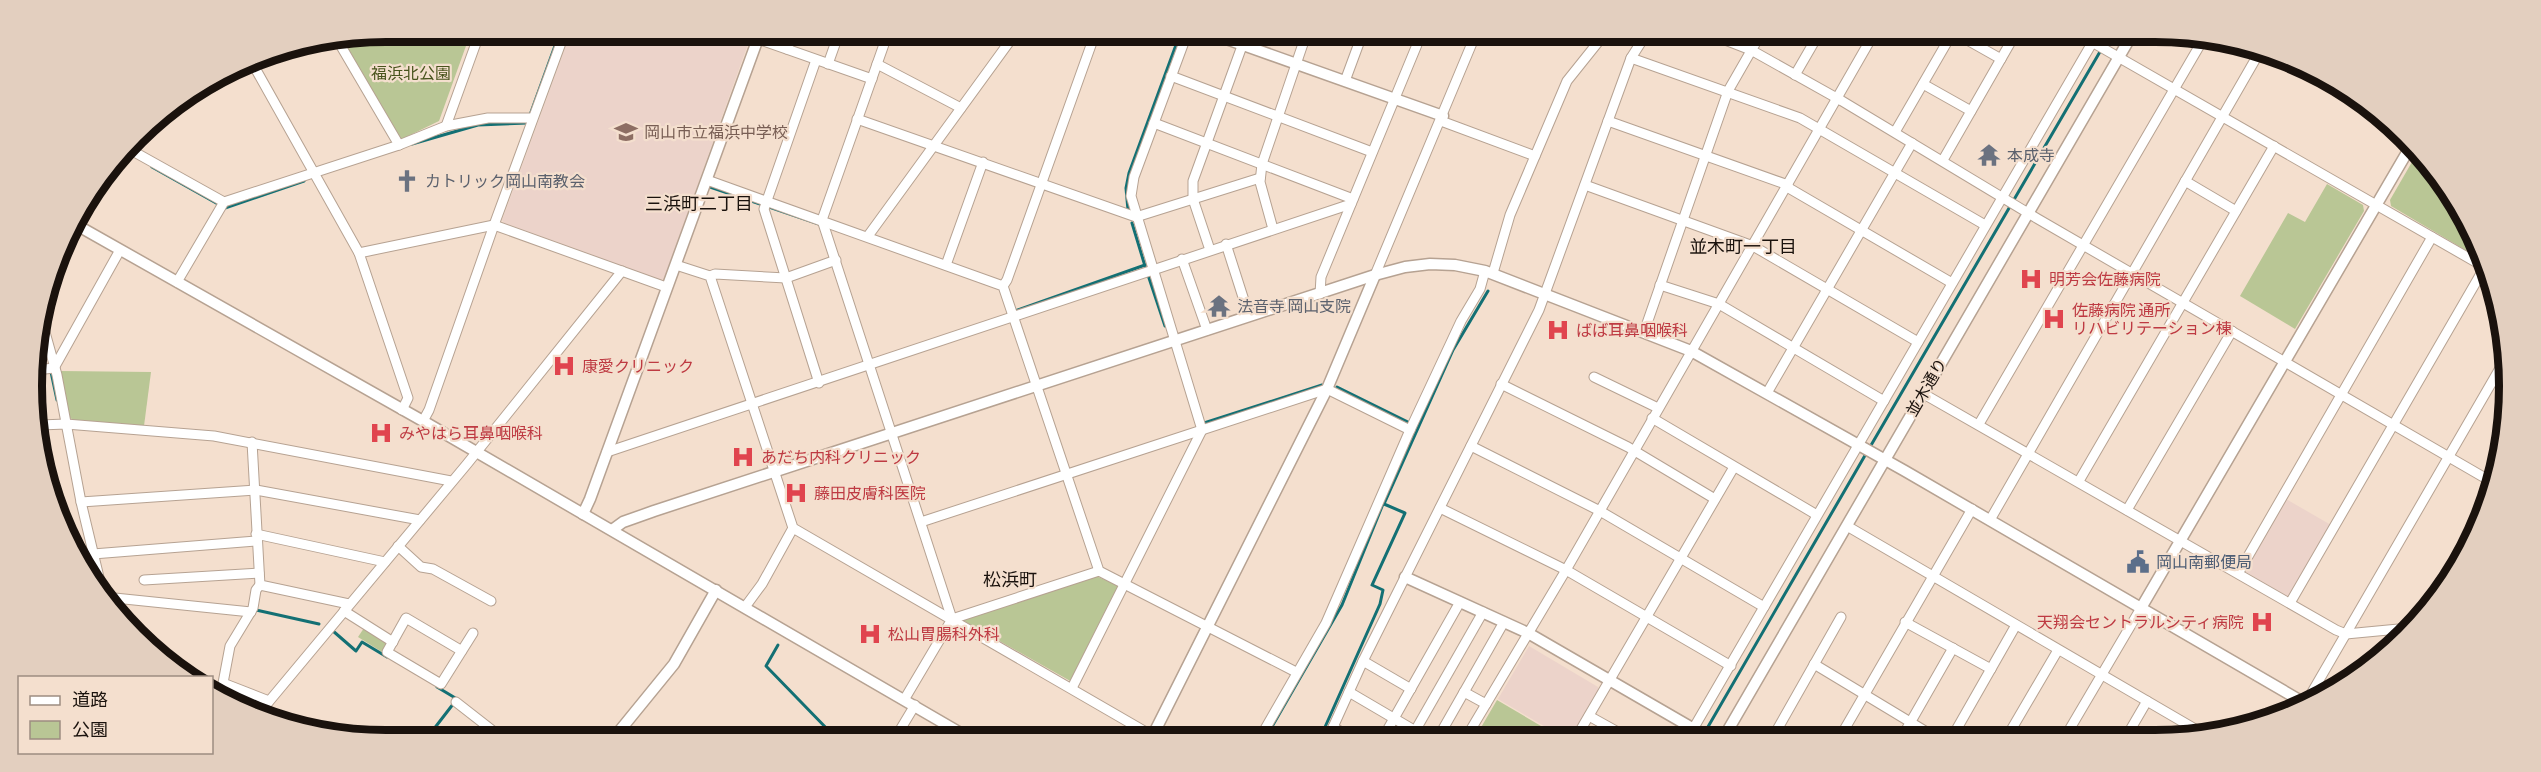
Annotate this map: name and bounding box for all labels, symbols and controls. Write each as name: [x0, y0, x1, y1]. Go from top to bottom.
park label: 福浜北公園: [371, 64, 451, 82]
school or university icon: 岡山市立福浜中学校: [613, 119, 639, 145]
place label: 岡山市立福浜中学校: [644, 123, 788, 141]
temple icon: 本成寺: [1976, 142, 2002, 168]
place label: 本成寺: [2007, 146, 2055, 164]
church icon: カトリック岡山南教会: [394, 168, 420, 194]
place label: カトリック岡山南教会: [425, 172, 585, 190]
district label: 三浜町二丁目: [645, 193, 753, 214]
district label: 並木町一丁目: [1689, 236, 1797, 257]
hospital icon: 明芳会佐藤病院: [2018, 266, 2044, 292]
place label: 明芳会佐藤病院: [2049, 270, 2161, 288]
temple icon: 法音寺 岡山支院: [1206, 293, 1232, 319]
place label: 法音寺 岡山支院: [1237, 297, 1351, 315]
place label: 佐藤病院 通所 リハビリテーション棟: [2072, 301, 2232, 337]
hospital icon: 佐藤病院 通所 リハビリテーション棟: [2041, 306, 2067, 332]
hospital icon: ばば耳鼻咽喉科: [1545, 317, 1571, 343]
place label: ばば耳鼻咽喉科: [1576, 321, 1688, 339]
hospital icon: 康愛クリニック: [551, 353, 577, 379]
street label: 並木通り: [1902, 355, 1950, 419]
place label: 康愛クリニック: [582, 357, 694, 375]
hospital icon: みやはら耳鼻咽喉科: [368, 420, 394, 446]
place label: みやはら耳鼻咽喉科: [399, 424, 543, 442]
hospital icon: あだち内科クリニック: [730, 444, 756, 470]
place label: あだち内科クリニック: [761, 448, 921, 466]
hospital icon: 藤田皮膚科医院: [783, 480, 809, 506]
place label: 藤田皮膚科医院: [814, 484, 926, 502]
public building icon: 岡山南郵便局: [2125, 549, 2151, 575]
place label: 岡山南郵便局: [2156, 553, 2252, 571]
district label: 松浜町: [983, 569, 1037, 590]
hospital icon: 天翔会セントラルシティ病院: [2249, 609, 2275, 635]
place label: 天翔会セントラルシティ病院: [2037, 613, 2244, 631]
hospital icon: 松山胃腸科外科: [857, 621, 883, 647]
place label: 松山胃腸科外科: [888, 625, 1000, 643]
legend: [18, 676, 213, 754]
text: 道路: [72, 689, 108, 710]
text: 公園: [72, 719, 108, 740]

